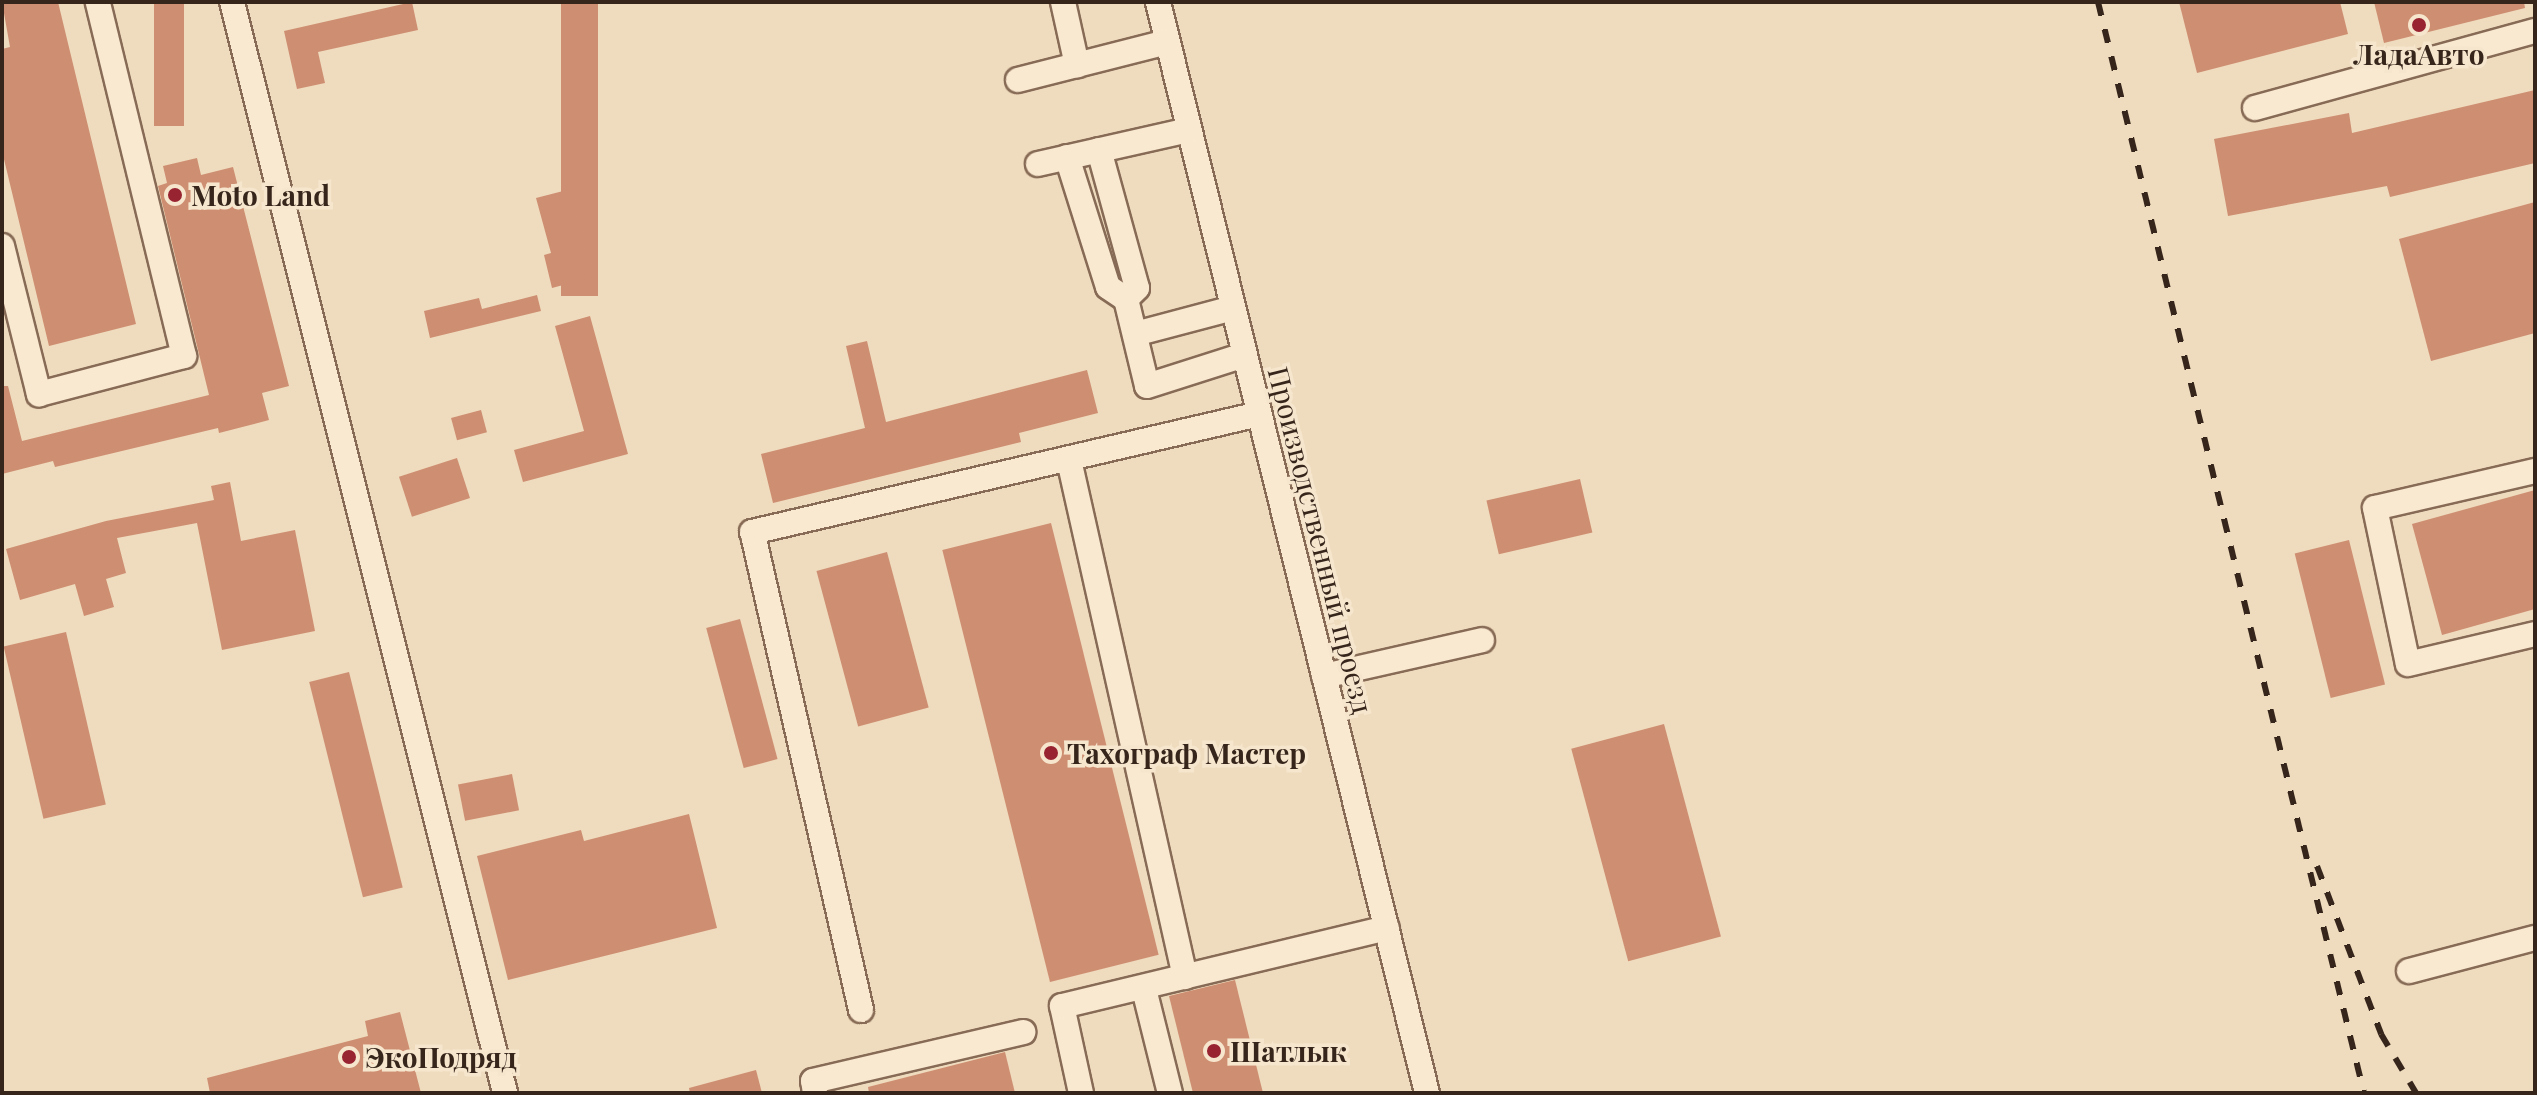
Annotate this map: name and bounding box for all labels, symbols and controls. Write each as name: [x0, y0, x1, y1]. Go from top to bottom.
marker: ЛадаАвто: [2410, 16, 2428, 34]
place label: ЛадаАвто: [2353, 37, 2485, 71]
place label: Moto Land: [191, 178, 330, 212]
marker: Moto Land: [166, 186, 184, 204]
street label: Производственный проезд: [1262, 363, 1380, 717]
place label: Тахограф Мастер: [1067, 736, 1306, 770]
marker: Тахограф Мастер: [1042, 744, 1060, 762]
place label: Шатлык: [1230, 1034, 1347, 1068]
place label: ЭкоПодряд: [365, 1040, 517, 1074]
marker: Шатлык: [1205, 1042, 1223, 1060]
marker: ЭкоПодряд: [340, 1048, 358, 1066]

